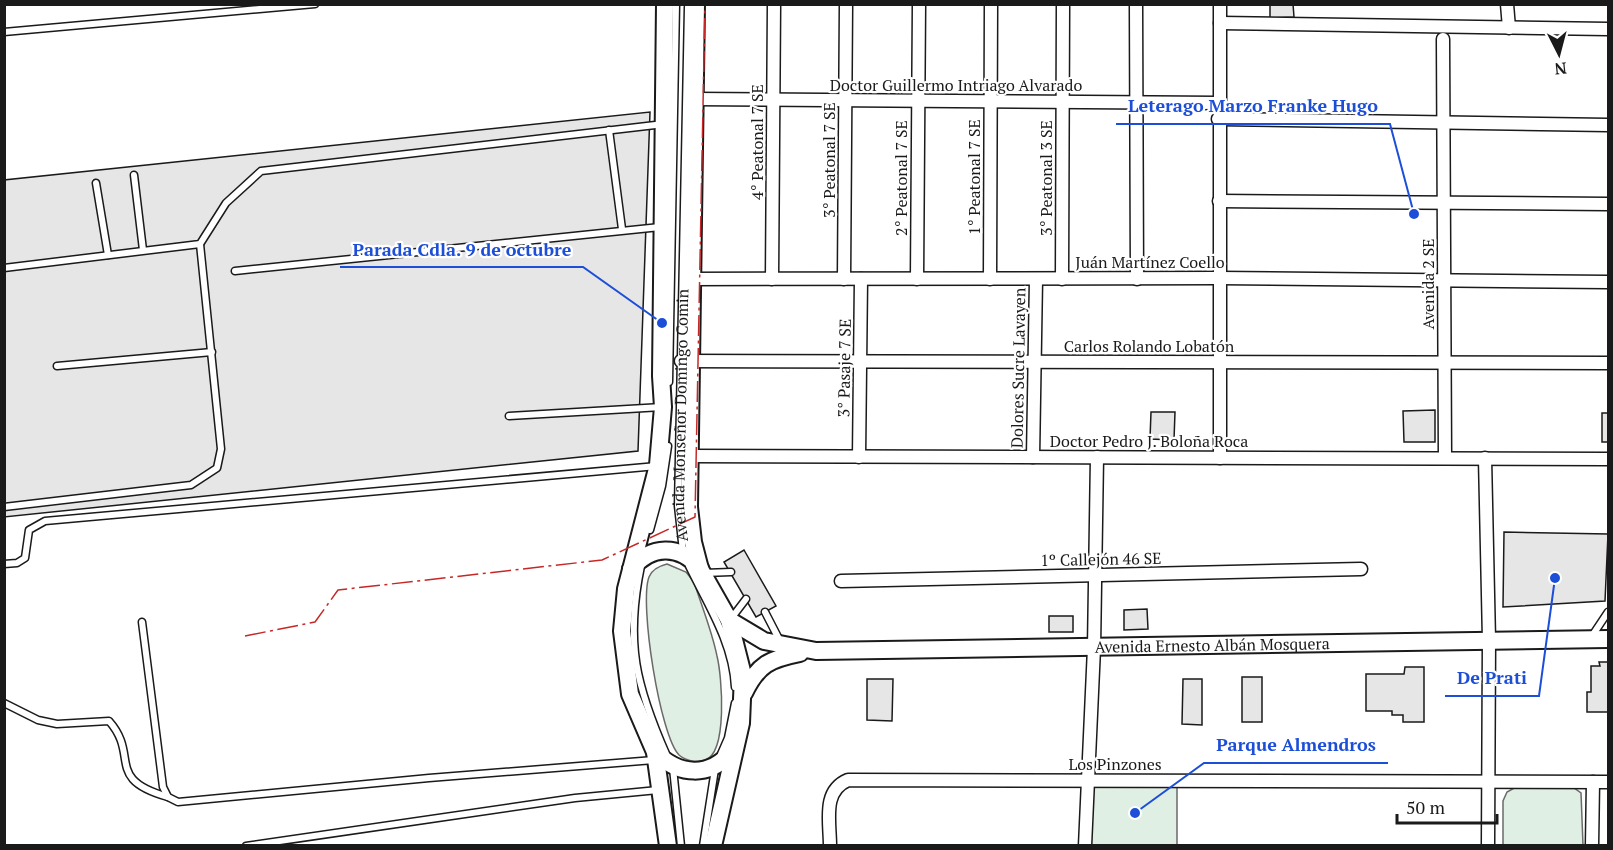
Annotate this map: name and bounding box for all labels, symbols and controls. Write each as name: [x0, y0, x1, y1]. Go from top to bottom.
north arrow: [1529, 24, 1589, 84]
text: N: [1553, 57, 1568, 80]
street label: Doctor Guillermo Intriago Alvarado: [830, 74, 1082, 96]
street label: 4° Peatonal 7 SE: [746, 84, 768, 200]
callout: Leterago Marzo Franke Hugo: [1116, 88, 1390, 124]
text: Leterago Marzo Franke Hugo: [1128, 93, 1378, 117]
street label: 3° Peatonal 7 SE: [818, 102, 840, 218]
street label: 1° Peatonal 7 SE: [963, 119, 985, 235]
street label: 2° Peatonal 7 SE: [890, 120, 912, 236]
street label: 3° Peatonal 3 SE: [1035, 120, 1057, 236]
callout: Parada Cdla. 9 de octubre: [340, 231, 583, 267]
text: Parada Cdla. 9 de octubre: [353, 237, 572, 261]
street label: Avenida 2 SE: [1417, 238, 1439, 330]
street label: Juán Martínez Coello: [1075, 251, 1225, 273]
street label: Dolores Sucre Lavayen: [1006, 287, 1030, 448]
street label: Avenida Monseñor Domingo Comin: [667, 288, 693, 543]
street label: 3° Pasaje 7 SE: [832, 318, 856, 418]
street label: Carlos Rolando Lobatón: [1064, 335, 1235, 357]
street label: Doctor Pedro J. Boloña Roca: [1050, 430, 1248, 452]
street label: 1º Callejón 46 SE: [1040, 547, 1162, 571]
street label: Avenida Ernesto Albán Mosquera: [1094, 632, 1330, 658]
callout: De Prati: [1445, 660, 1539, 696]
text: De Prati: [1457, 665, 1527, 689]
callout: Parque Almendros: [1204, 727, 1388, 763]
text: Parque Almendros: [1216, 732, 1376, 756]
street label: Los Pinzones: [1068, 753, 1162, 775]
scale bar: [1397, 787, 1498, 825]
text: 50 m: [1406, 795, 1446, 819]

